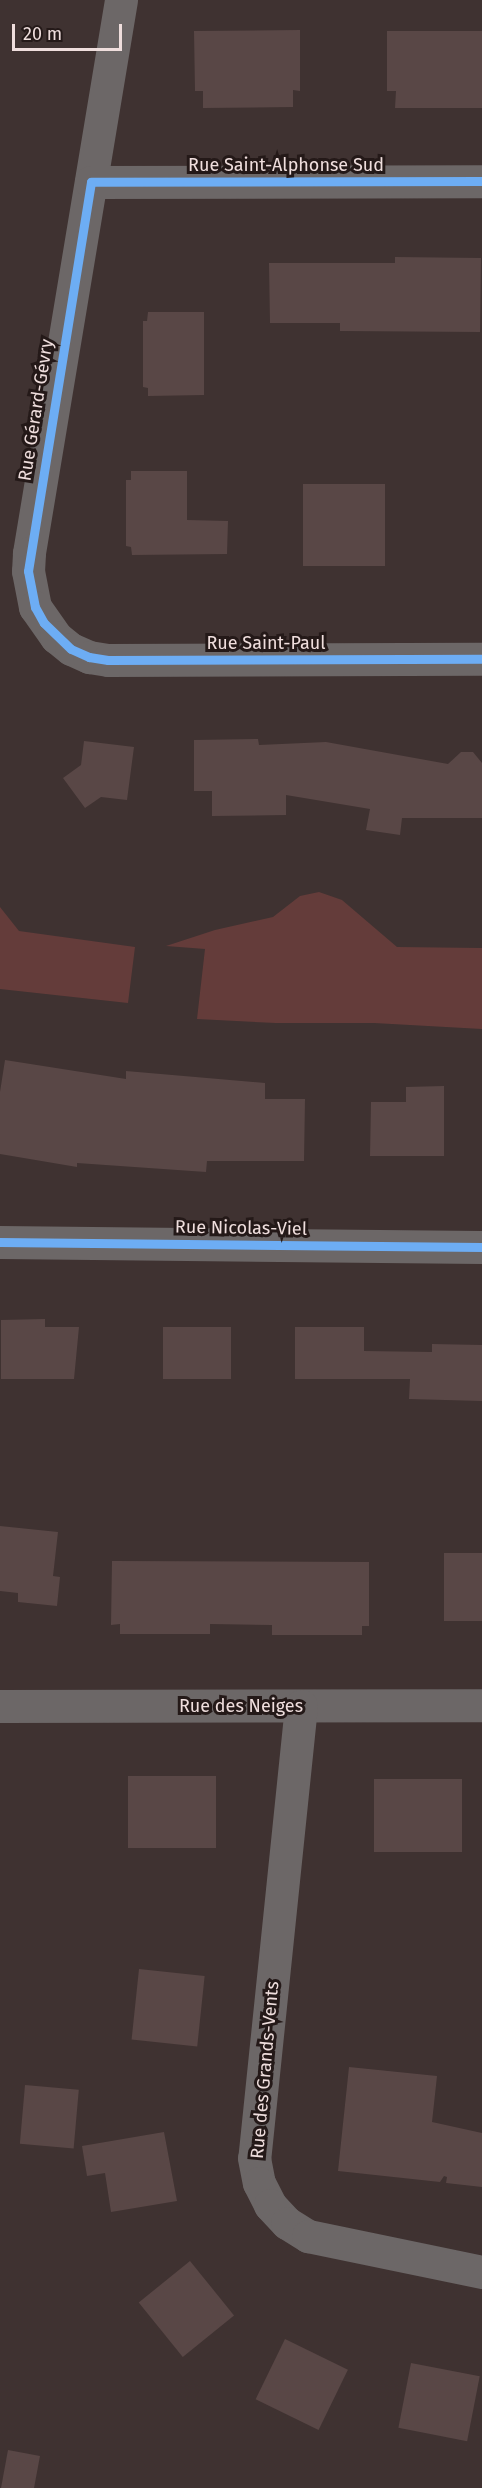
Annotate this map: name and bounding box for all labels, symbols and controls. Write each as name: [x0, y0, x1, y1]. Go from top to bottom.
scale bar: [15, 12, 124, 50]
text: 20 m: [23, 23, 62, 45]
street label: Rue Saint-Alphonse Sud: [188, 154, 384, 176]
street label: Rue Gérard-Gévry: [14, 337, 58, 483]
street label: Rue Saint-Paul: [206, 632, 326, 654]
street label: Rue Nicolas-Viel: [175, 1216, 307, 1240]
street label: Rue des Neiges: [179, 1695, 303, 1717]
street label: Rue des Grands-Vents: [246, 1980, 284, 2160]

